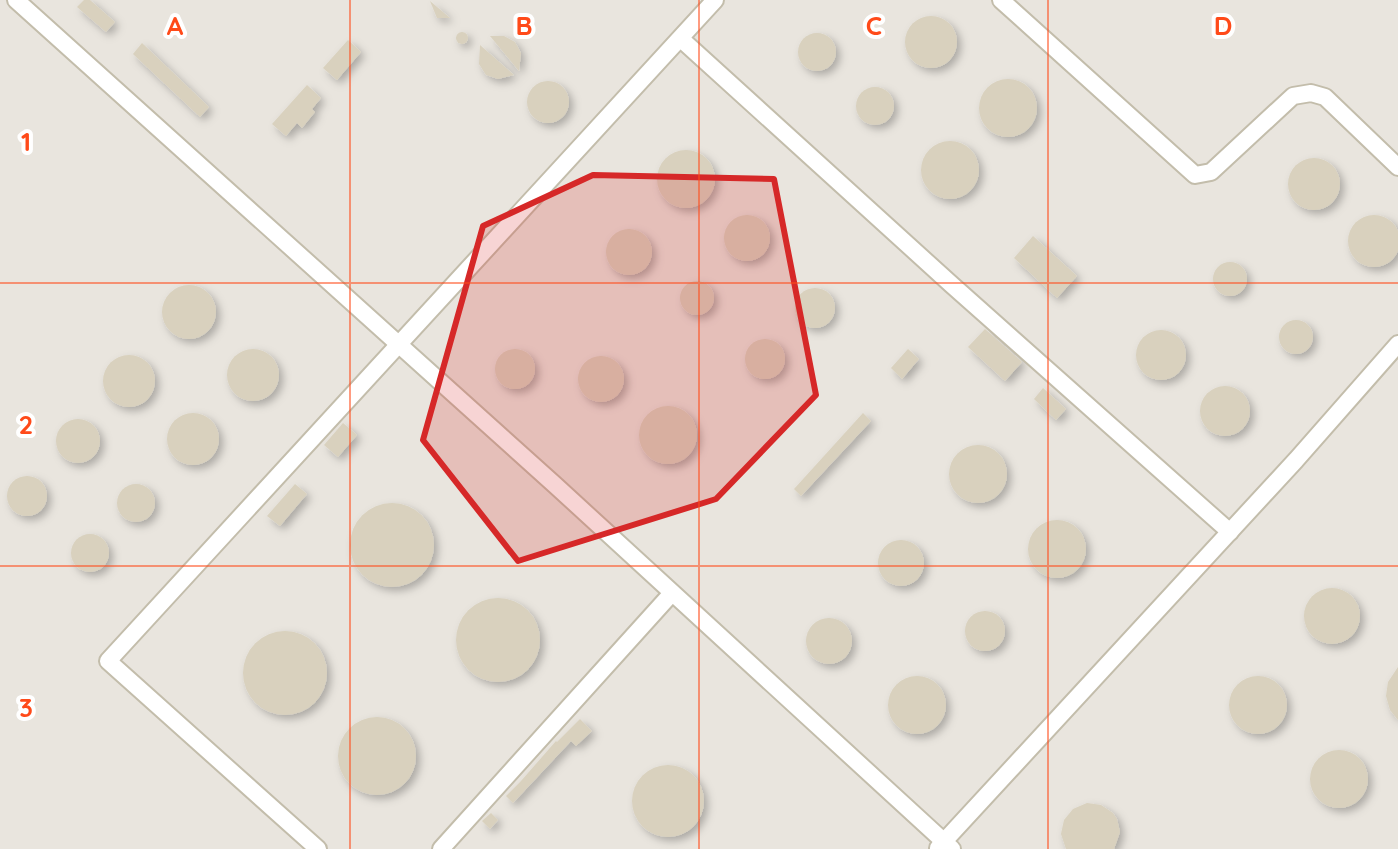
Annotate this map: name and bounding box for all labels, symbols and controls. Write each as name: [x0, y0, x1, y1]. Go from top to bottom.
text: A: [167, 9, 184, 42]
text: B: [515, 9, 533, 42]
text: C: [866, 9, 882, 42]
text: D: [1214, 9, 1232, 42]
text: 1: [21, 125, 31, 158]
text: 2: [19, 408, 33, 441]
text: 3: [19, 691, 33, 724]

